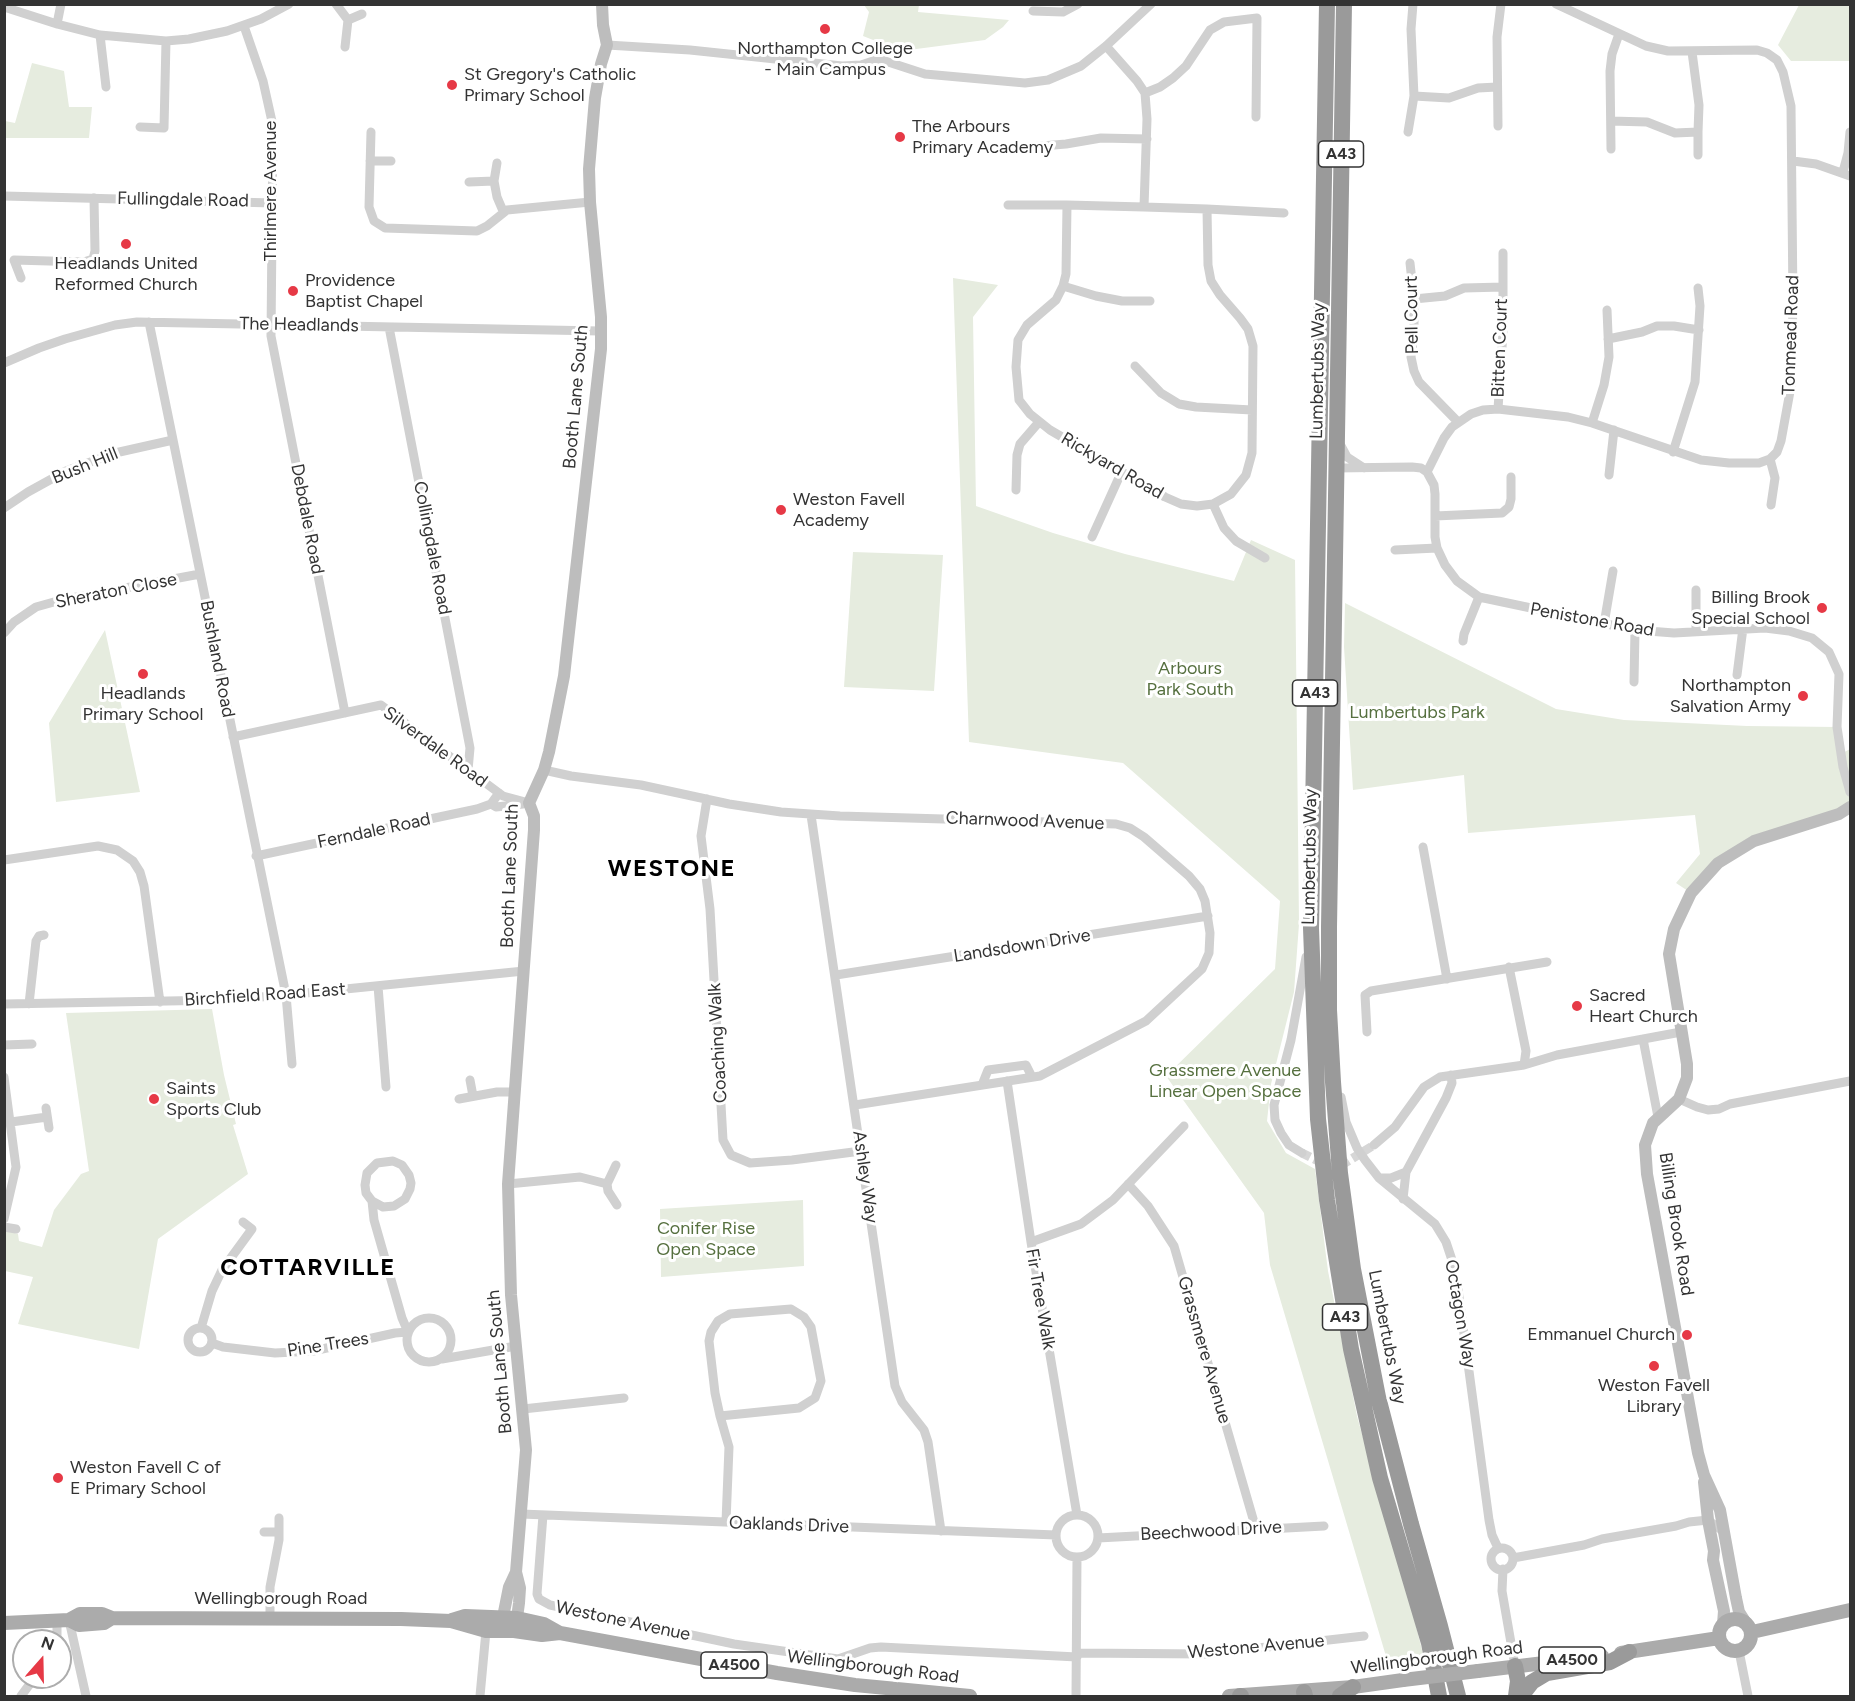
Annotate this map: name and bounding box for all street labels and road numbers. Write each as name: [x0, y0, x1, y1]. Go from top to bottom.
street label: Thirlmere Avenue: [260, 121, 282, 261]
road number: A43: [1318, 141, 1364, 167]
street label: Fullingdale Road: [117, 188, 249, 212]
street label: Pell Court: [1401, 275, 1423, 355]
street label: Tonmead Road: [1778, 275, 1804, 395]
street label: Bitten Court: [1487, 298, 1513, 398]
street label: Lumbertubs Way: [1306, 303, 1330, 439]
street label: The Headlands: [239, 313, 359, 337]
street label: Booth Lane South: [559, 324, 593, 470]
street label: Rickyard Road: [1057, 428, 1167, 504]
street label: Bush Hill: [49, 443, 121, 489]
street label: Debdale Road: [286, 462, 328, 576]
street label: Collingdale Road: [408, 479, 456, 617]
street label: Sheraton Close: [53, 569, 179, 613]
street label: Bushland Road: [195, 598, 239, 720]
street label: Penistone Road: [1528, 598, 1656, 642]
road number: A43: [1292, 680, 1338, 706]
street label: Silverdale Road: [379, 702, 491, 792]
street label: Lumbertubs Way: [1298, 789, 1322, 925]
street label: Booth Lane South: [497, 803, 523, 949]
street label: Charnwood Avenue: [945, 807, 1105, 835]
street label: Ferndale Road: [315, 808, 433, 854]
street label: Landsdown Drive: [952, 925, 1092, 967]
street label: Birchfield Road East: [184, 979, 346, 1011]
street label: Coaching Walk: [704, 983, 732, 1103]
street label: Ashley Way: [848, 1129, 882, 1225]
street label: Billing Brook Road: [1654, 1151, 1698, 1297]
street label: Fir Tree Walk: [1020, 1247, 1060, 1351]
street label: Octagon Way: [1440, 1258, 1480, 1370]
street label: Lumbertubs Way: [1363, 1268, 1411, 1406]
street label: Grassmere Avenue: [1173, 1274, 1235, 1426]
street label: Booth Lane South: [483, 1289, 517, 1435]
road number: A43: [1322, 1304, 1368, 1330]
street label: Pine Trees: [286, 1328, 370, 1362]
street label: Oaklands Drive: [729, 1512, 849, 1538]
street label: Beechwood Drive: [1140, 1517, 1282, 1545]
street label: Wellingborough Road: [194, 1588, 368, 1610]
street label: Westone Avenue: [554, 1596, 692, 1646]
street label: Westone Avenue: [1187, 1630, 1325, 1664]
street label: Wellingborough Road: [1350, 1637, 1524, 1679]
street label: Wellingborough Road: [786, 1646, 960, 1688]
road number: A4500: [1539, 1647, 1605, 1673]
road number: A4500: [701, 1652, 767, 1678]

